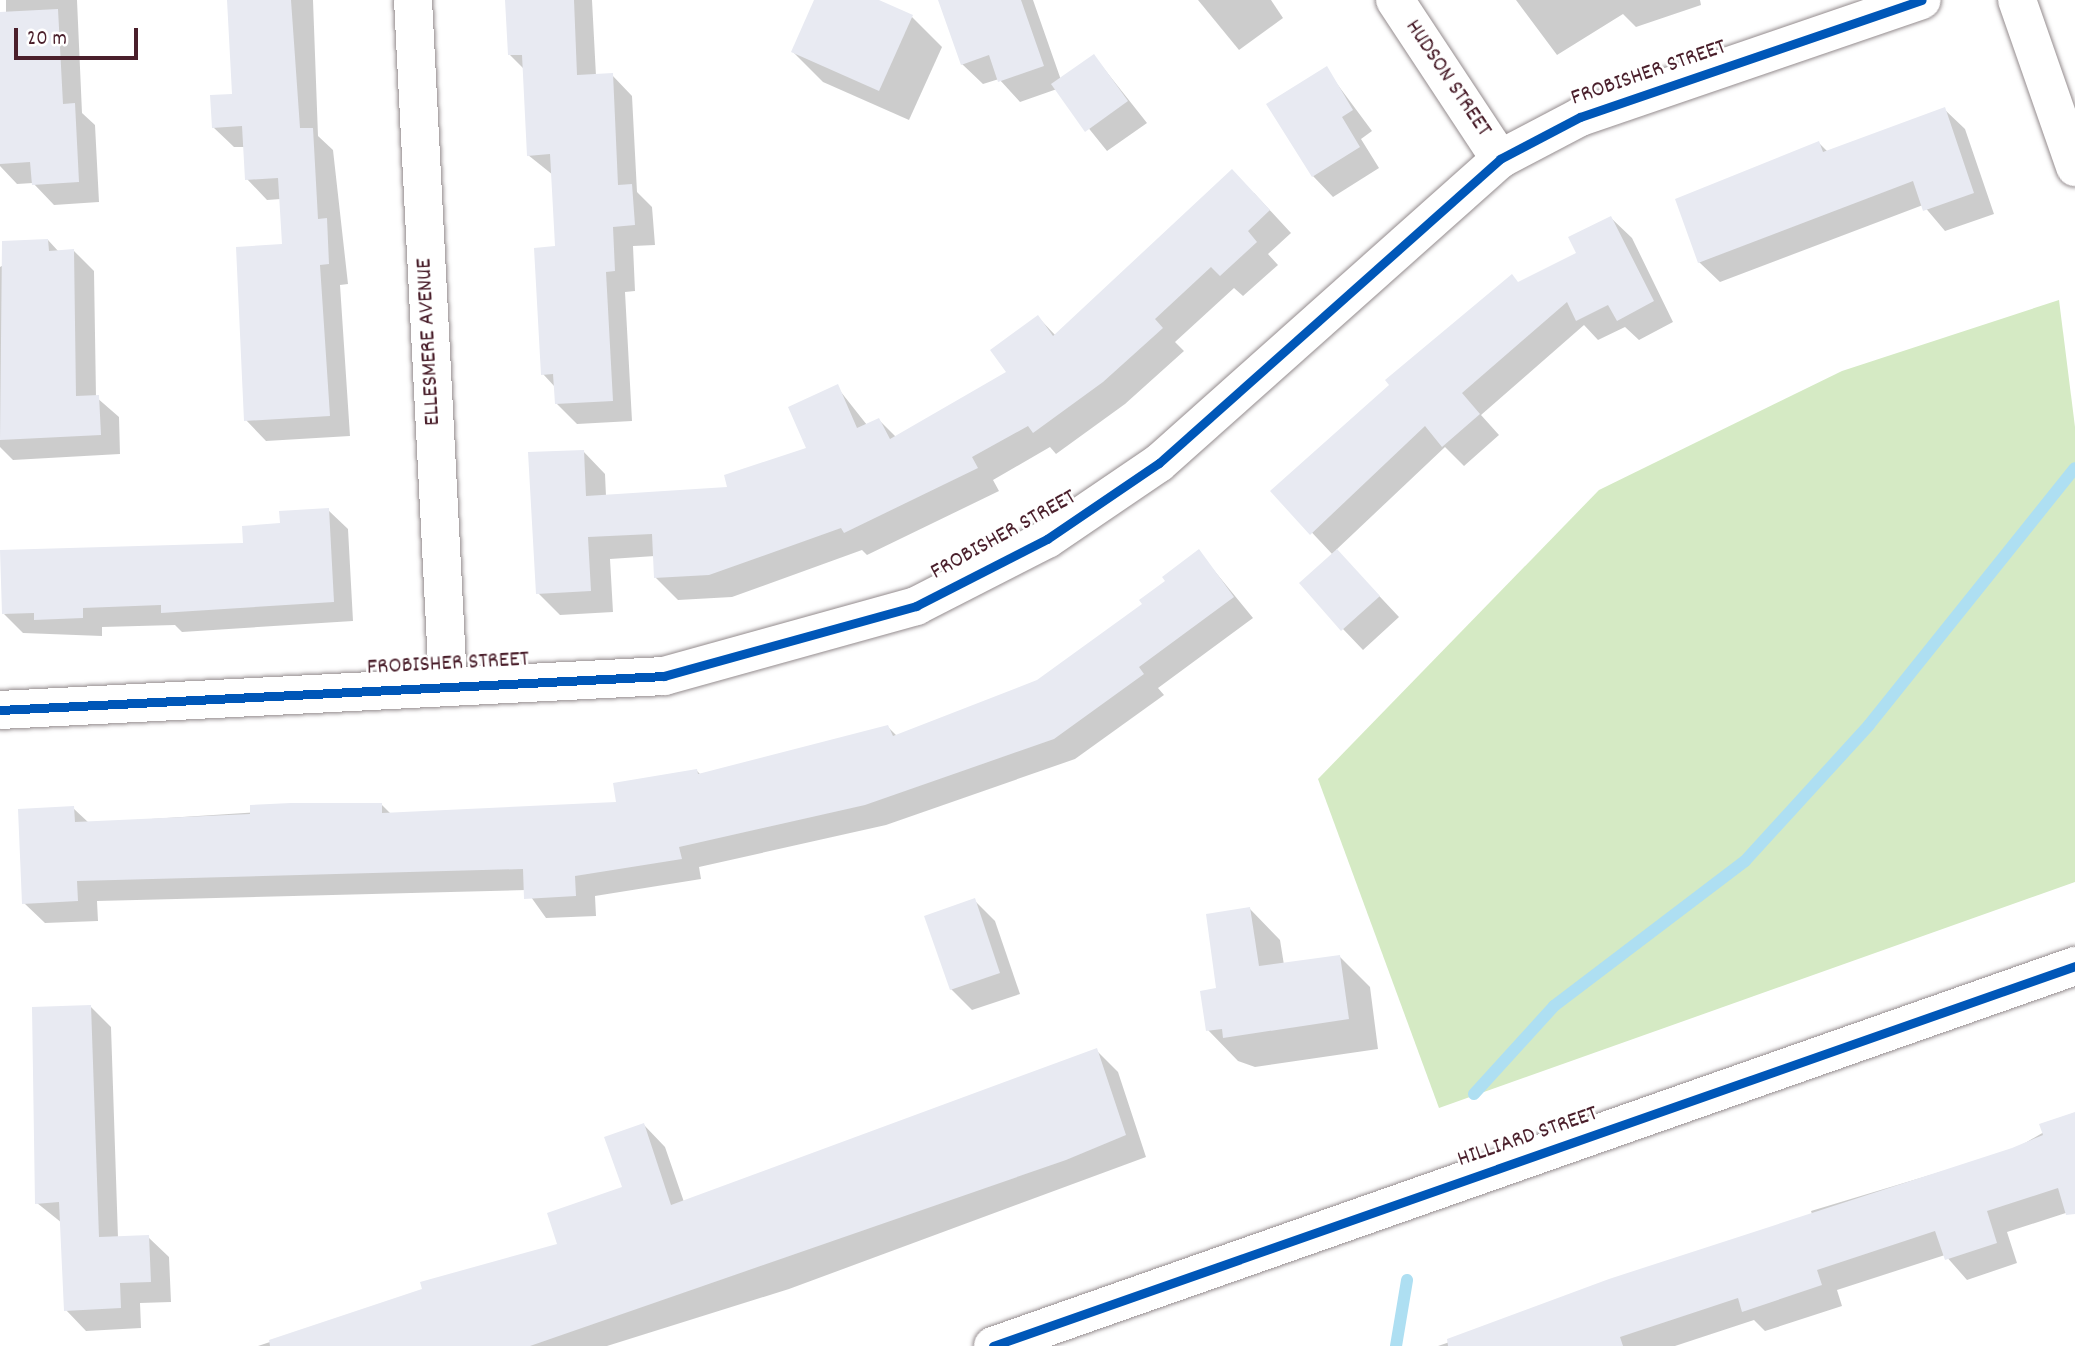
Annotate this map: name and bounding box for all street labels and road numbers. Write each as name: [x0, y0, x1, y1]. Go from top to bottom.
street label: HUDSON STREET: [1398, 15, 1496, 143]
street label: FROBISHER STREET: [1568, 35, 1730, 113]
street label: ELLESMERE AVENUE: [412, 258, 448, 426]
street label: FROBISHER STREET: [926, 485, 1082, 587]
street label: FROBISHER STREET: [366, 647, 530, 683]
street label: HILLIARD STREET: [1454, 1101, 1602, 1175]

